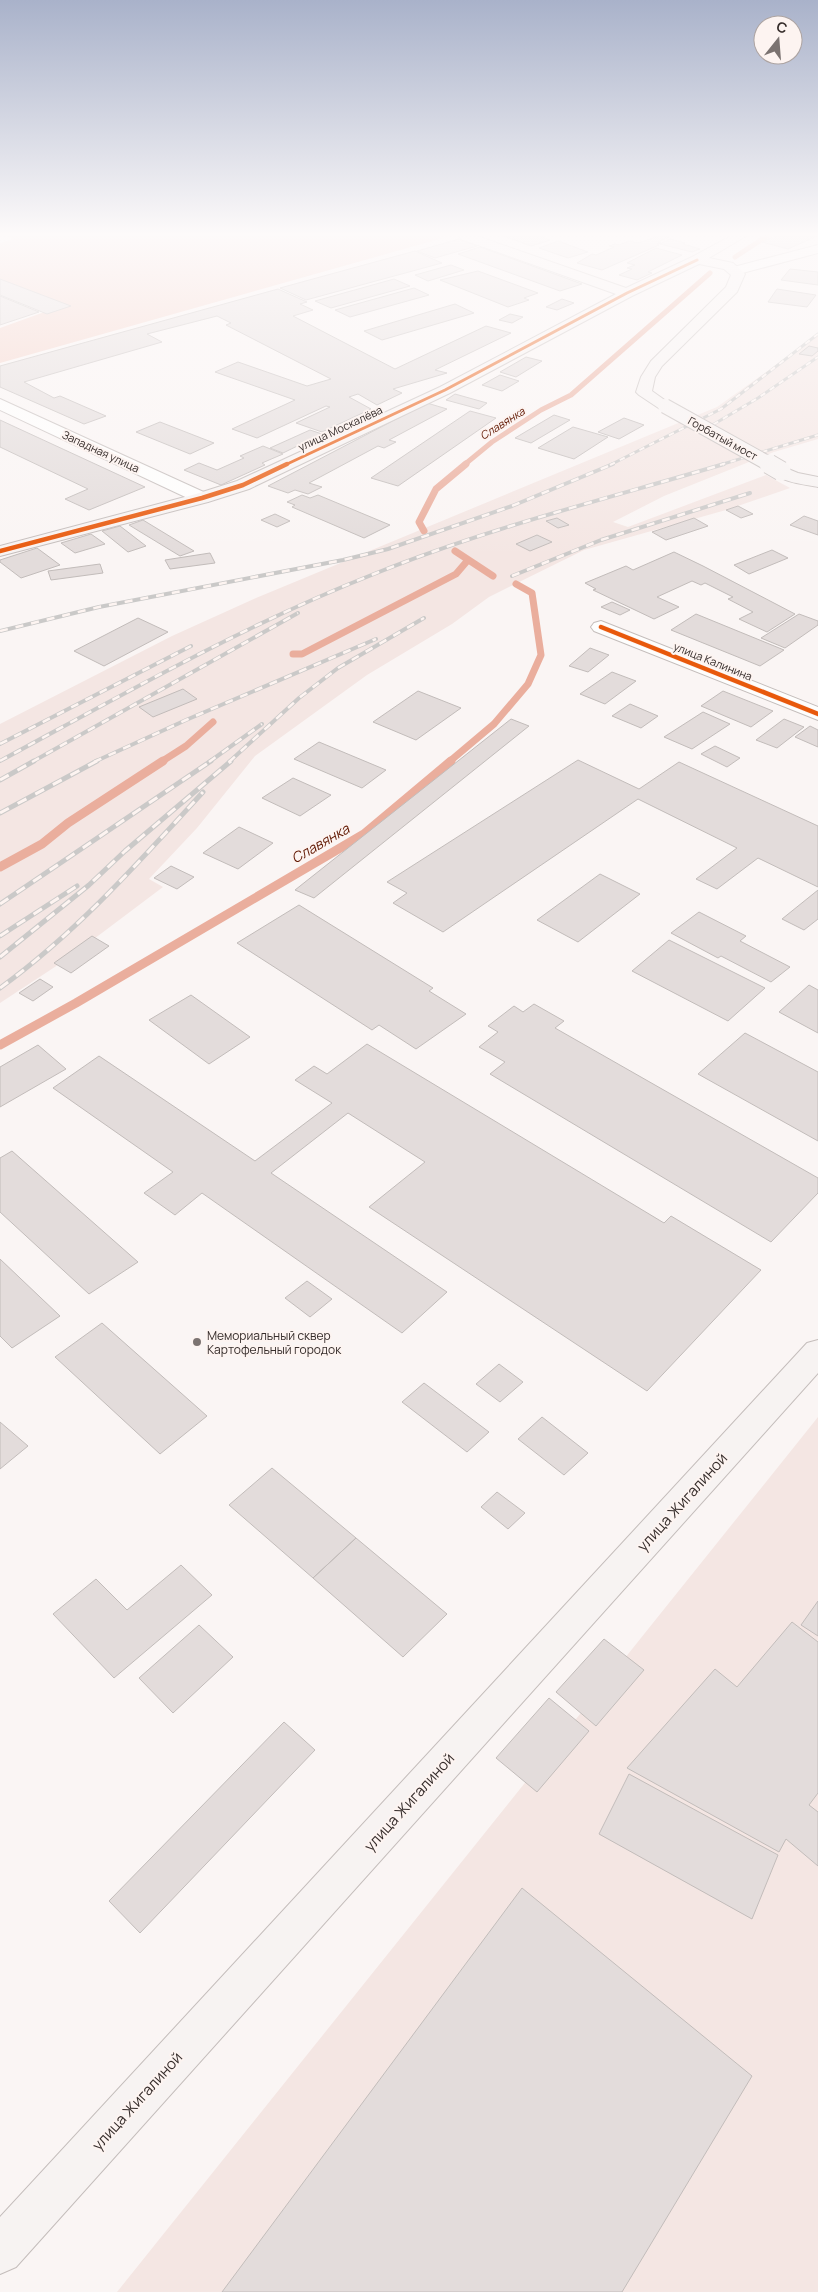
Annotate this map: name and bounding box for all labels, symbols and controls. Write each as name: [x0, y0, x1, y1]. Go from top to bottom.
north arrow: [753, 15, 803, 65]
text: С: [774, 16, 790, 38]
street label: улица Москалёва: [295, 402, 385, 454]
water label: Славянка: [477, 403, 528, 443]
street label: Горбатый мост: [685, 413, 761, 464]
street label: Западная улица: [60, 427, 142, 475]
street label: улица Калинина: [671, 638, 755, 684]
water label: Славянка: [288, 818, 354, 867]
place label: Мемориальный сквер Картофельный городок: [207, 1327, 342, 1358]
marker: Мемориальный сквер Картофельный городок: [191, 1336, 203, 1348]
street label: улица Жигалиной: [632, 1448, 732, 1556]
street label: улица Жигалиной: [359, 1748, 459, 1856]
street label: улица Жигалиной: [87, 2047, 187, 2155]

